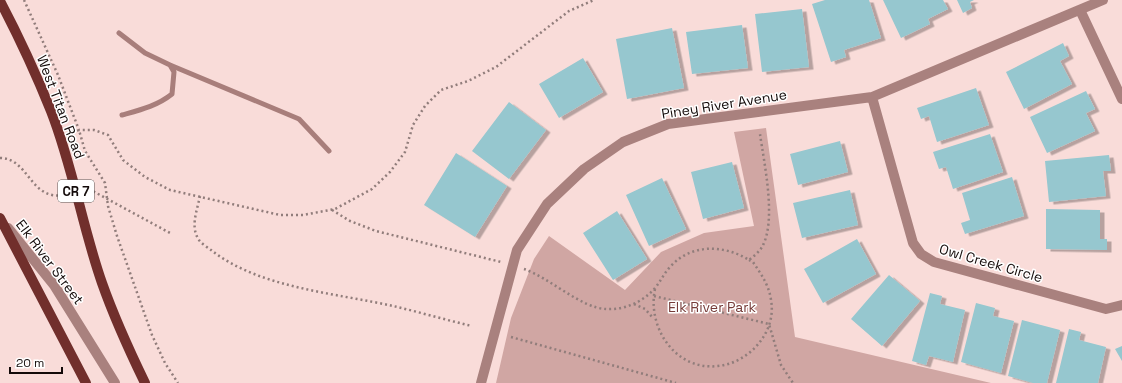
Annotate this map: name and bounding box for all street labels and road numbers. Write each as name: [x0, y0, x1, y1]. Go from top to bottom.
street label: West Titan Road: [33, 53, 89, 161]
street label: Piney River Avenue: [660, 85, 788, 123]
road number: CR 7: [58, 180, 94, 202]
street label: Elk River Street: [12, 216, 88, 308]
street label: Owl Creek Circle: [937, 240, 1045, 286]

